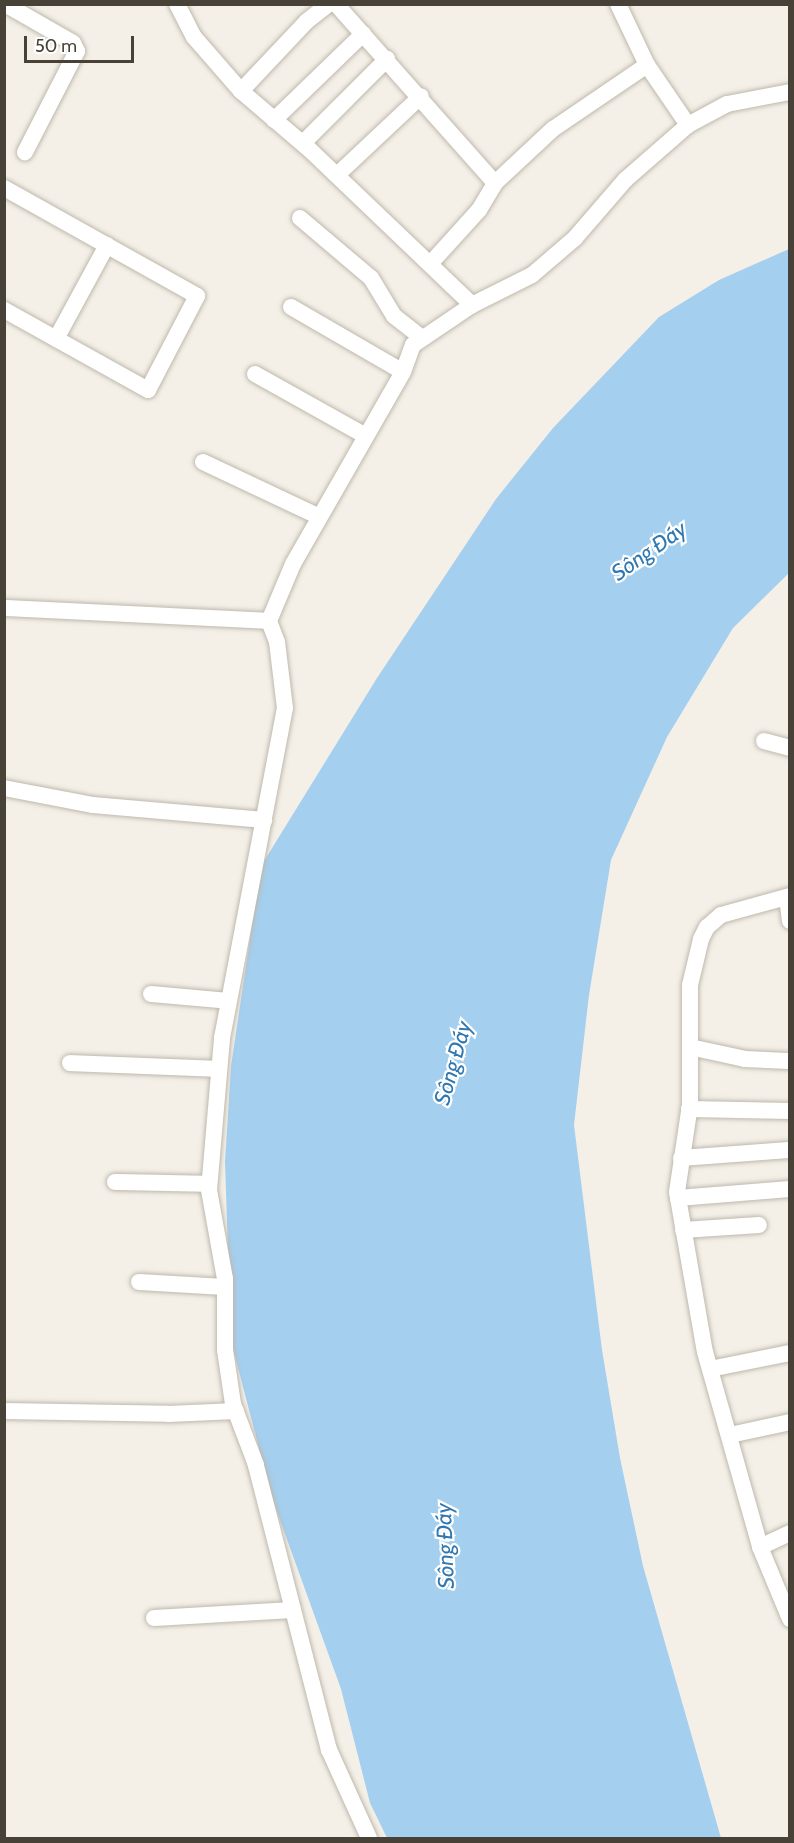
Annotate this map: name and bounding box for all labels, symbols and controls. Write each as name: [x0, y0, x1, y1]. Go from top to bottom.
scale bar: [27, 24, 136, 62]
text: 50 m: [35, 35, 77, 57]
water label: Sông Đáy: [606, 516, 692, 586]
water label: Sông Đáy: [429, 1018, 477, 1108]
water label: Sông Đáy: [430, 1503, 460, 1589]

